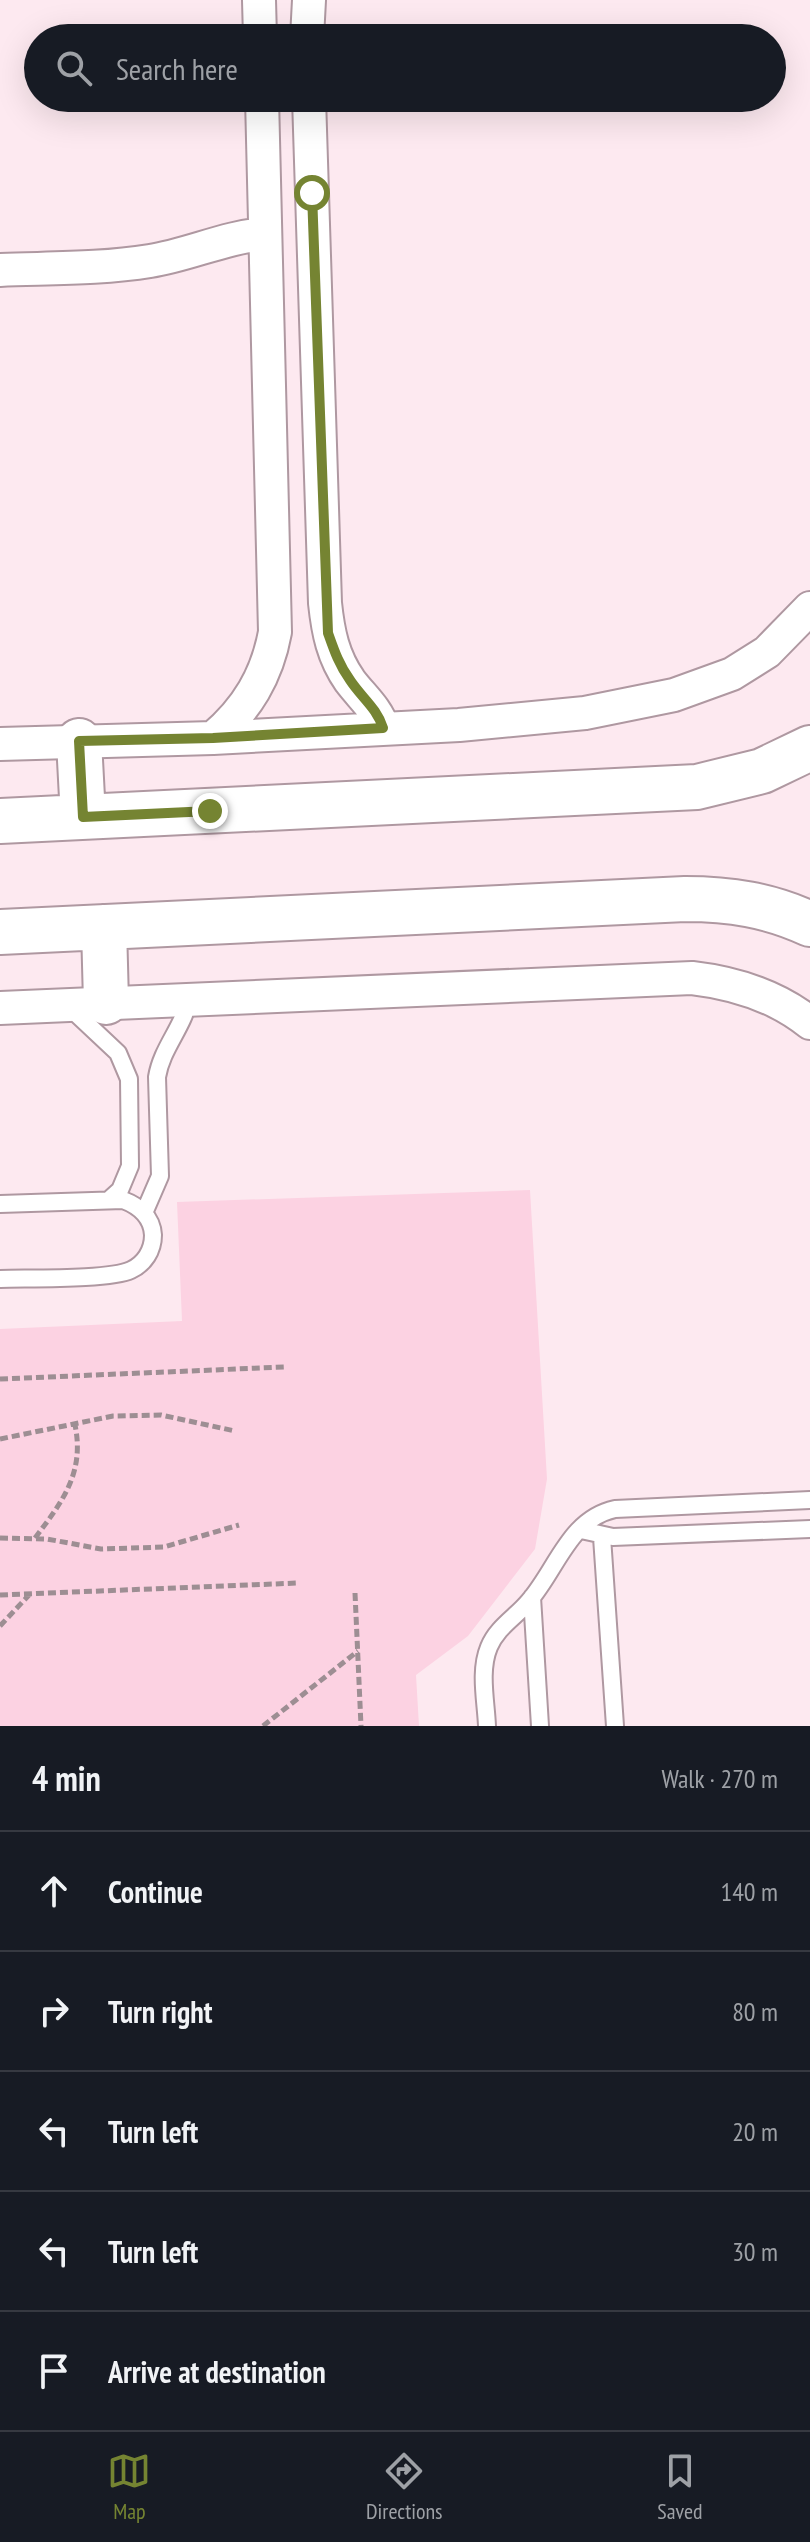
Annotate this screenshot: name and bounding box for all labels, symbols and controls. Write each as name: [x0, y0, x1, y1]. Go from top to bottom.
search box: [24, 24, 786, 112]
icon: search: [52, 46, 96, 90]
text: Search here: [116, 49, 238, 88]
route start: [294, 175, 330, 211]
route end: [192, 793, 228, 829]
text: 4 min: [32, 1756, 101, 1800]
text: Walk · 270 m: [661, 1762, 778, 1795]
icon: ahead: [32, 1869, 76, 1913]
text: Continue: [108, 1872, 203, 1911]
text: 140 m: [720, 1875, 778, 1908]
icon: right: [32, 1989, 76, 2033]
text: Turn right: [108, 1992, 212, 2031]
text: 80 m: [732, 1995, 778, 2028]
icon: left: [32, 2109, 76, 2153]
text: Turn left: [108, 2112, 198, 2151]
text: 20 m: [732, 2115, 778, 2148]
icon: left: [32, 2229, 76, 2273]
text: Turn left: [108, 2232, 198, 2271]
text: 30 m: [732, 2235, 778, 2268]
icon: arrive: [32, 2349, 76, 2393]
text: Arrive at destination: [108, 2352, 326, 2391]
tab: Map: [107, 2449, 151, 2525]
tab: Directions: [366, 2449, 443, 2525]
tab: Saved: [657, 2449, 703, 2525]

